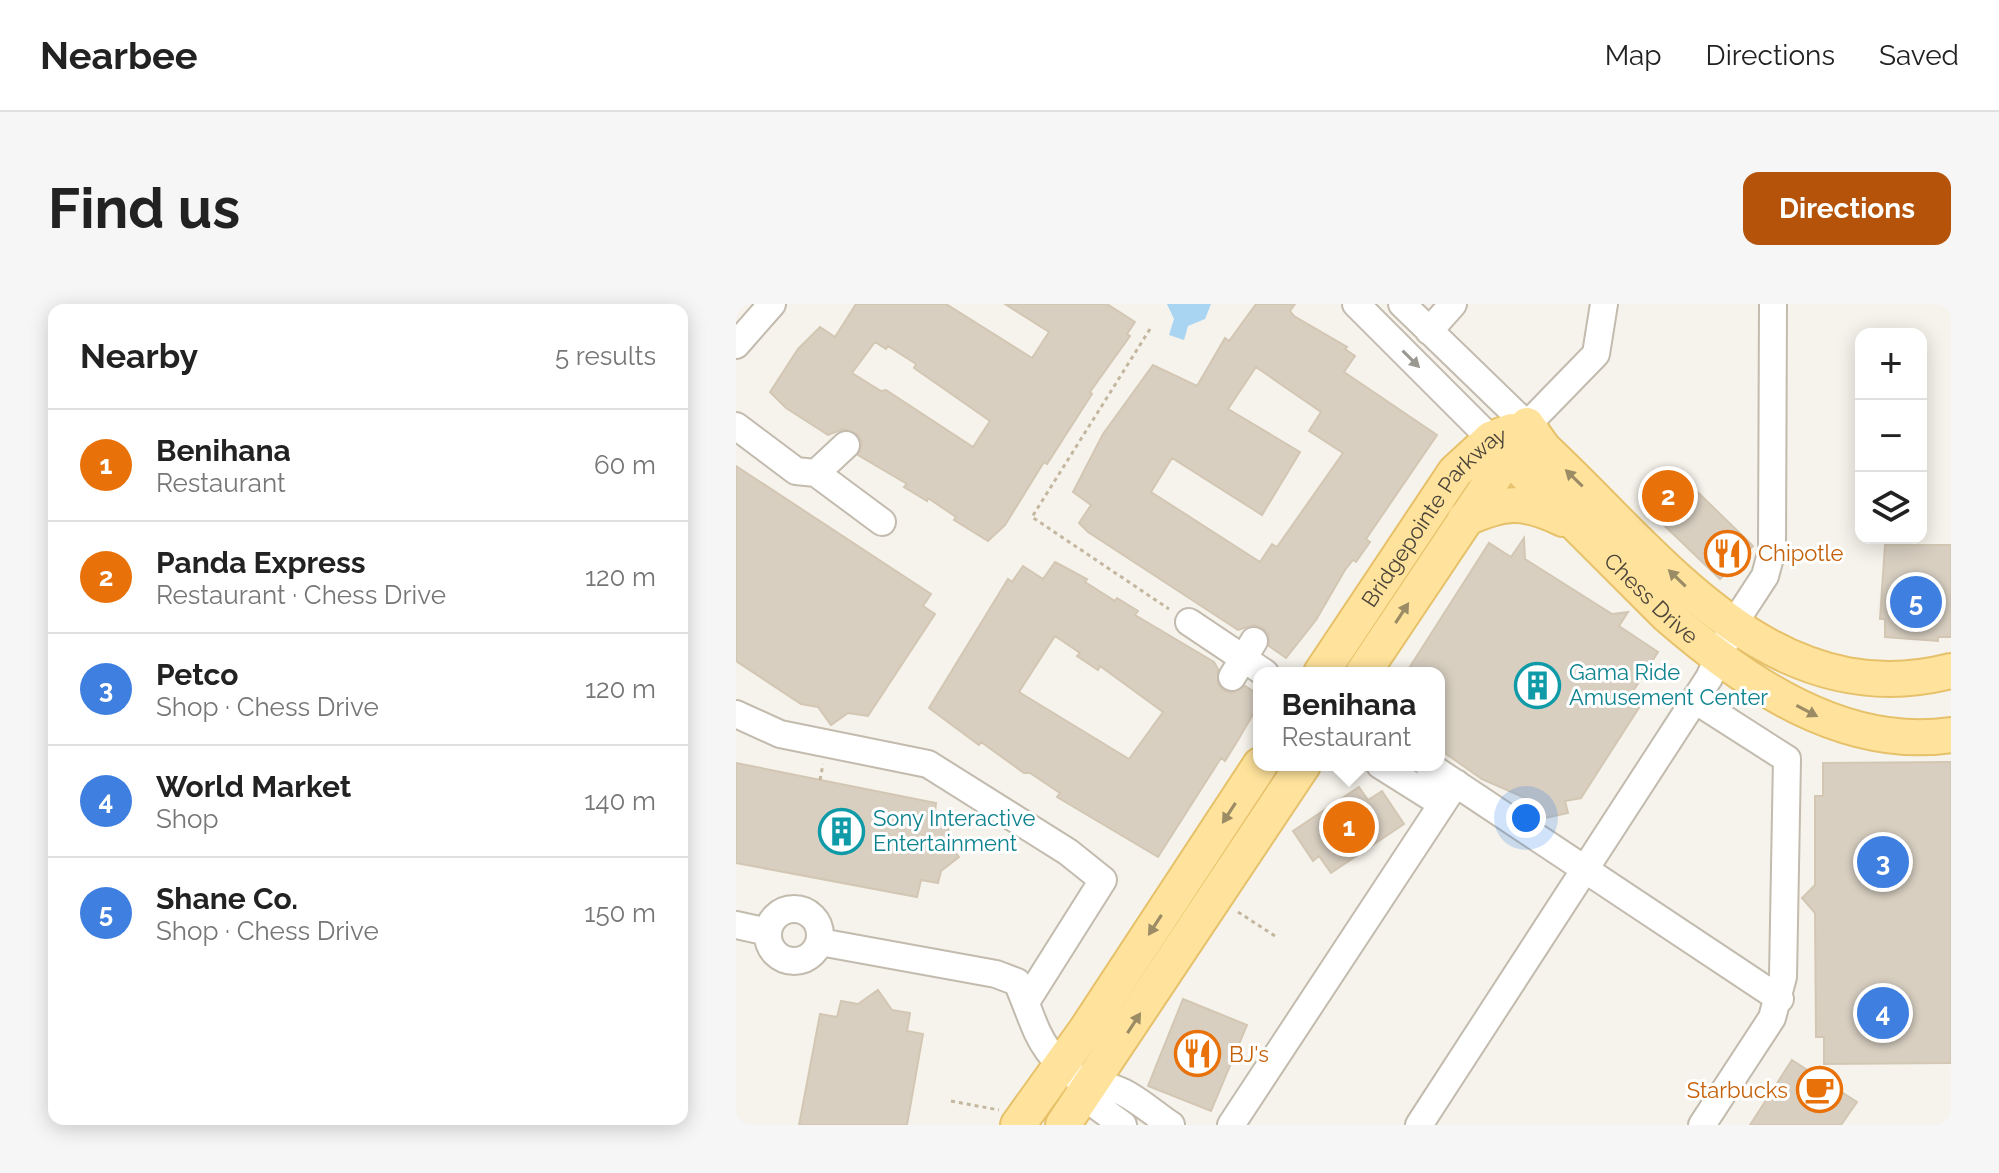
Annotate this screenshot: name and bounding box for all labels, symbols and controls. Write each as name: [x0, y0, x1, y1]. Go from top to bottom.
text: Nearbee: [40, 33, 198, 78]
text: Map: [1605, 39, 1662, 72]
text: Directions: [1706, 39, 1835, 72]
text: Saved: [1879, 39, 1959, 72]
button: Directions: [1743, 172, 1951, 245]
text: Find us: [48, 175, 240, 241]
map controls: [1855, 328, 1927, 544]
button: +: [1855, 328, 1927, 400]
text: Nearby: [80, 336, 198, 376]
text: 5 results: [555, 341, 656, 371]
one-way arrow: [1401, 349, 1420, 368]
button: −: [1855, 400, 1927, 472]
street label: Bridgepointe Parkway: [1356, 421, 1510, 612]
text: Benihana: [156, 433, 291, 468]
text: 1: [100, 450, 112, 480]
text: 60 m: [594, 450, 656, 480]
pin: 2: [1642, 466, 1694, 526]
text: Restaurant: [156, 468, 286, 498]
one-way arrow: [1565, 469, 1584, 488]
button: layers: [1855, 472, 1927, 544]
restaurant icon: Chipotle: [1703, 529, 1751, 577]
place label: Chipotle: [1758, 540, 1844, 566]
text: Panda Express: [156, 545, 366, 580]
street label: Chess Drive: [1599, 547, 1704, 649]
text: 2: [99, 562, 113, 592]
text: 120 m: [585, 562, 656, 592]
one-way arrow: [1668, 570, 1687, 588]
pin: 5: [1890, 572, 1942, 632]
text: Restaurant · Chess Drive: [156, 580, 446, 610]
one-way arrow: [1395, 602, 1409, 624]
text: Petco: [156, 657, 238, 692]
place label: Gama Ride Amusement Center: [1569, 659, 1768, 710]
building icon: Gama Ride Amusement Center: [1514, 661, 1562, 709]
popup: [1253, 667, 1445, 771]
text: 3: [99, 674, 113, 704]
text: 120 m: [585, 674, 656, 704]
text: Benihana: [1282, 687, 1416, 722]
text: Shop · Chess Drive: [156, 692, 379, 722]
one-way arrow: [1795, 704, 1818, 717]
text: Restaurant: [1282, 722, 1411, 752]
text: World Market: [156, 769, 351, 804]
text: 4: [99, 786, 113, 816]
text: 140 m: [584, 786, 656, 816]
pin: 1: [1323, 797, 1375, 857]
your location: [1506, 798, 1546, 838]
one-way arrow: [1222, 802, 1237, 823]
text: Shop: [156, 804, 218, 834]
place label: Sony Interactive Entertainment: [873, 805, 1035, 856]
building icon: Sony Interactive Entertainment: [818, 807, 866, 855]
pin: 3: [1857, 832, 1909, 892]
text: Shane Co.: [156, 881, 298, 916]
text: 5: [99, 898, 113, 928]
text: 150 m: [584, 898, 656, 928]
one-way arrow: [1148, 915, 1163, 936]
text: Shop · Chess Drive: [156, 916, 379, 946]
pin: 4: [1857, 983, 1909, 1043]
one-way arrow: [1126, 1012, 1141, 1033]
restaurant icon: BJ's: [1174, 1030, 1222, 1078]
place label: BJ's: [1229, 1041, 1269, 1067]
cafe icon: Starbucks: [1795, 1066, 1843, 1114]
place label: Starbucks: [1687, 1077, 1788, 1103]

